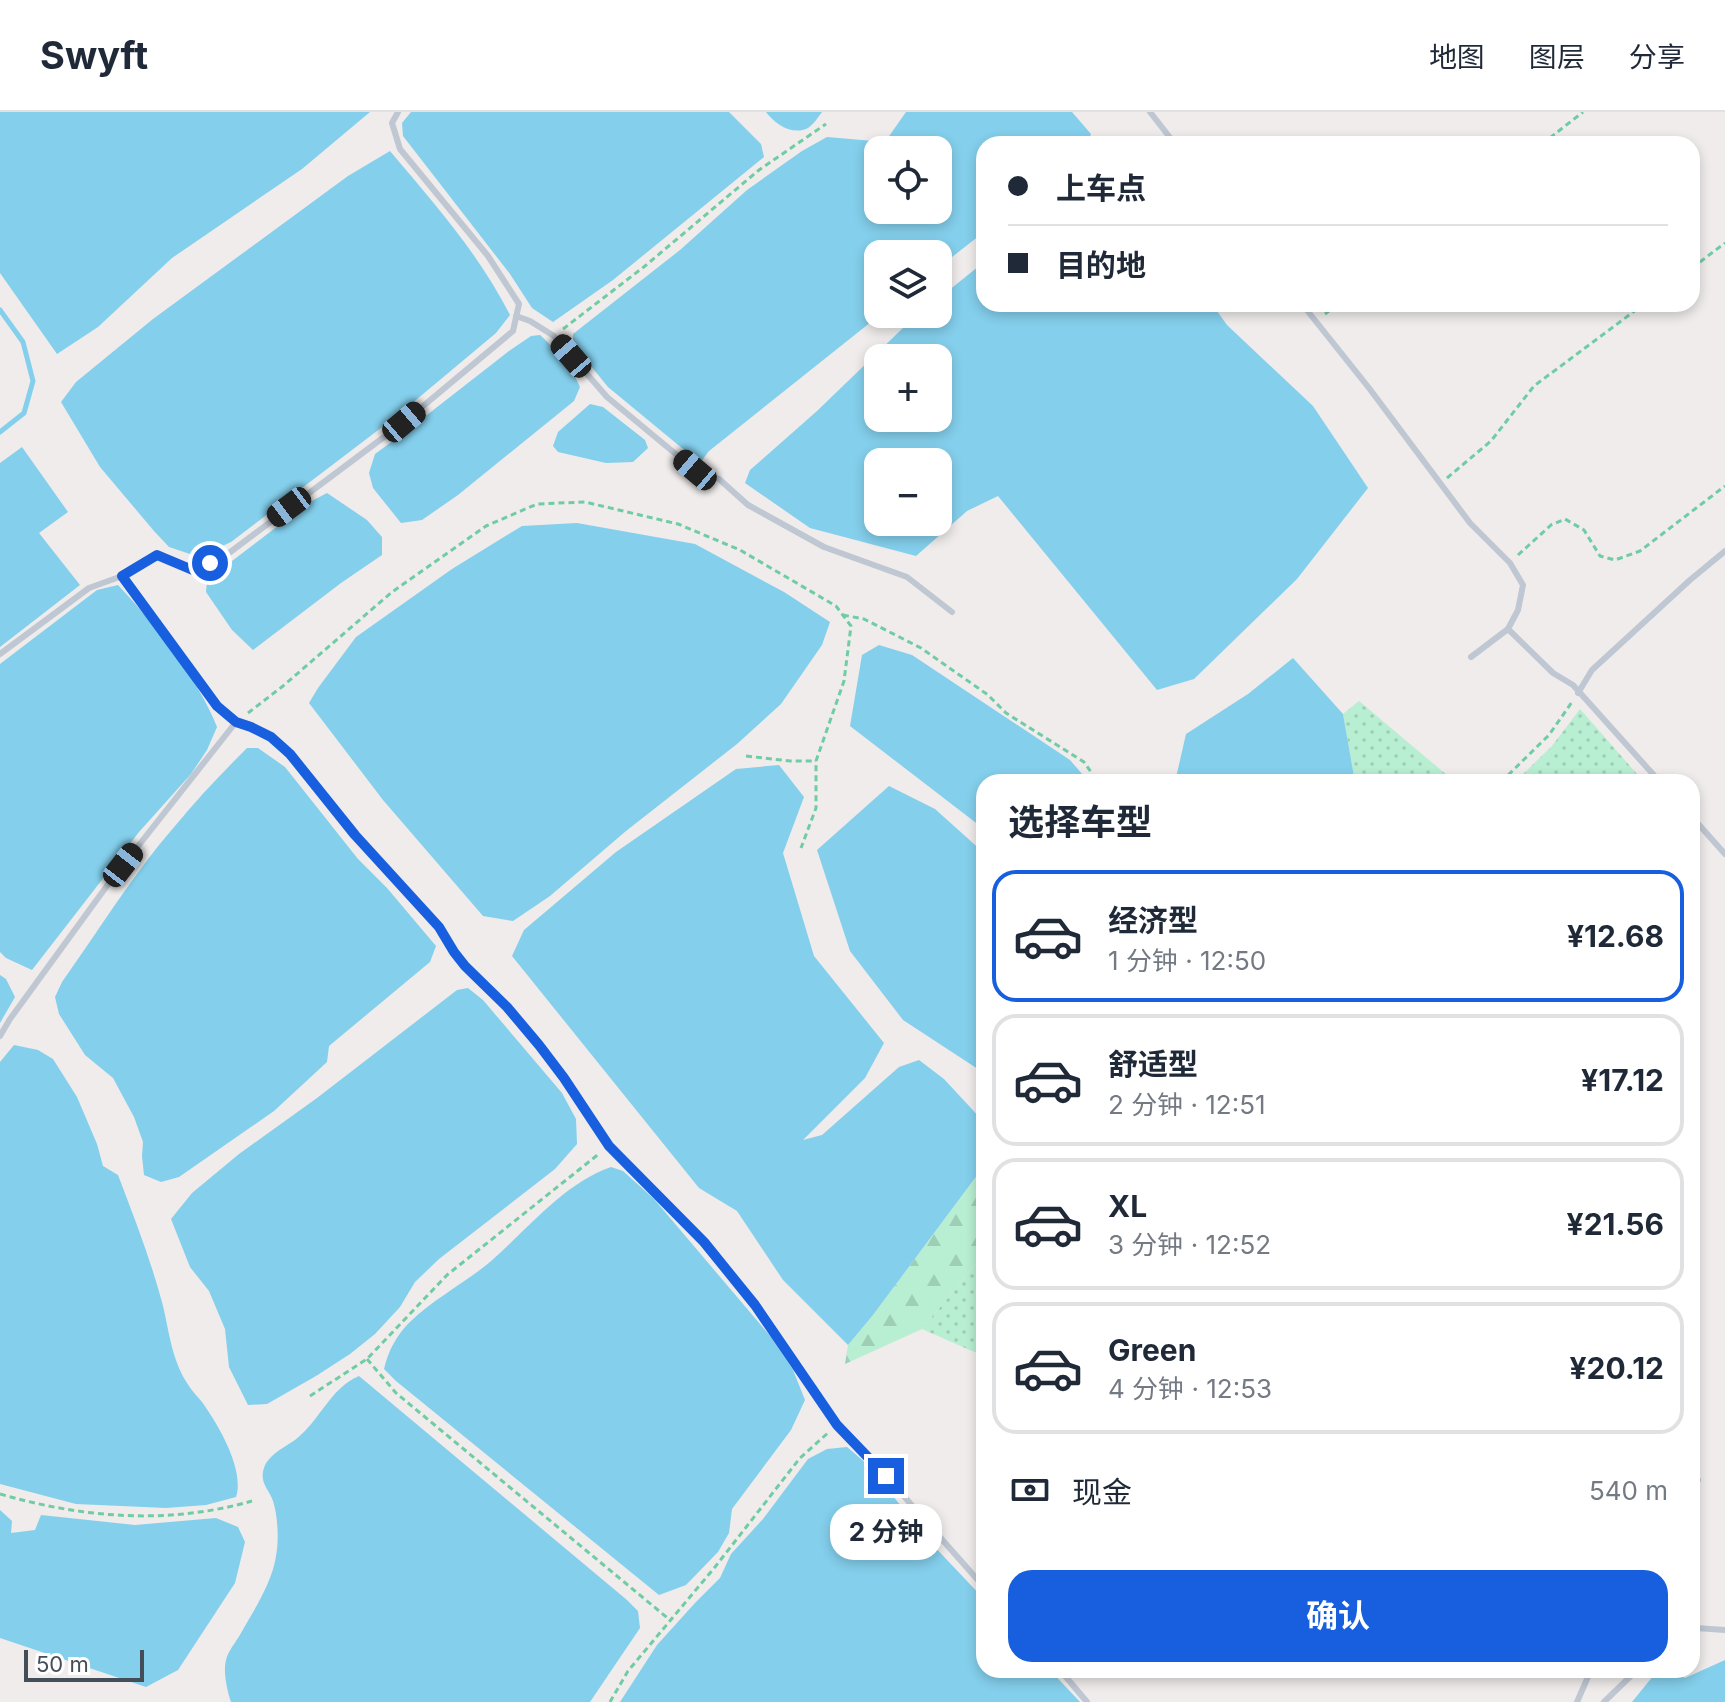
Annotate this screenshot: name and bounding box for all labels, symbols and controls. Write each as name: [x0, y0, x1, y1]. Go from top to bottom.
text: Swyft: [40, 32, 148, 78]
text: 地图: [1429, 40, 1485, 74]
text: 图层: [1529, 40, 1585, 74]
text: 分享: [1629, 40, 1685, 74]
map controls: [864, 136, 952, 536]
button: locate: [864, 136, 952, 224]
text: 上车点: [1056, 170, 1146, 206]
button: layers: [864, 240, 952, 328]
text: 目的地: [1056, 247, 1146, 283]
car: [546, 330, 596, 382]
button: +: [864, 344, 952, 432]
car: [378, 397, 430, 447]
car: [669, 445, 721, 495]
button: −: [864, 448, 952, 536]
car: [263, 483, 315, 531]
route start: [192, 545, 228, 581]
text: 选择车型: [1008, 800, 1152, 844]
car: [99, 839, 147, 891]
icon: car: [1012, 900, 1084, 972]
text: 经济型: [1108, 902, 1198, 938]
text: ¥12.68: [1567, 918, 1664, 954]
text: 1 分钟 · 12:50: [1108, 945, 1266, 976]
icon: car: [1012, 1044, 1084, 1116]
text: 舒适型: [1108, 1046, 1198, 1082]
text: ¥17.12: [1581, 1062, 1664, 1098]
text: 2 分钟 · 12:51: [1108, 1089, 1266, 1120]
icon: car: [1012, 1188, 1084, 1260]
text: XL: [1108, 1188, 1147, 1224]
text: ¥21.56: [1567, 1206, 1664, 1242]
text: 3 分钟 · 12:52: [1108, 1229, 1271, 1260]
icon: car: [1012, 1332, 1084, 1404]
text: Green: [1108, 1332, 1196, 1368]
text: ¥20.12: [1570, 1350, 1664, 1386]
text: 4 分钟 · 12:53: [1108, 1373, 1272, 1404]
route end: [868, 1458, 904, 1494]
icon: cash: [1008, 1468, 1052, 1512]
text: 现金: [1072, 1474, 1132, 1510]
text: 540 m: [1589, 1475, 1668, 1506]
callout: 2 分钟: [830, 1504, 942, 1560]
text: 2 分钟: [849, 1516, 923, 1547]
button: 确认: [1008, 1570, 1668, 1662]
scale bar: [24, 1646, 144, 1682]
text: 50 m: [36, 1651, 89, 1677]

